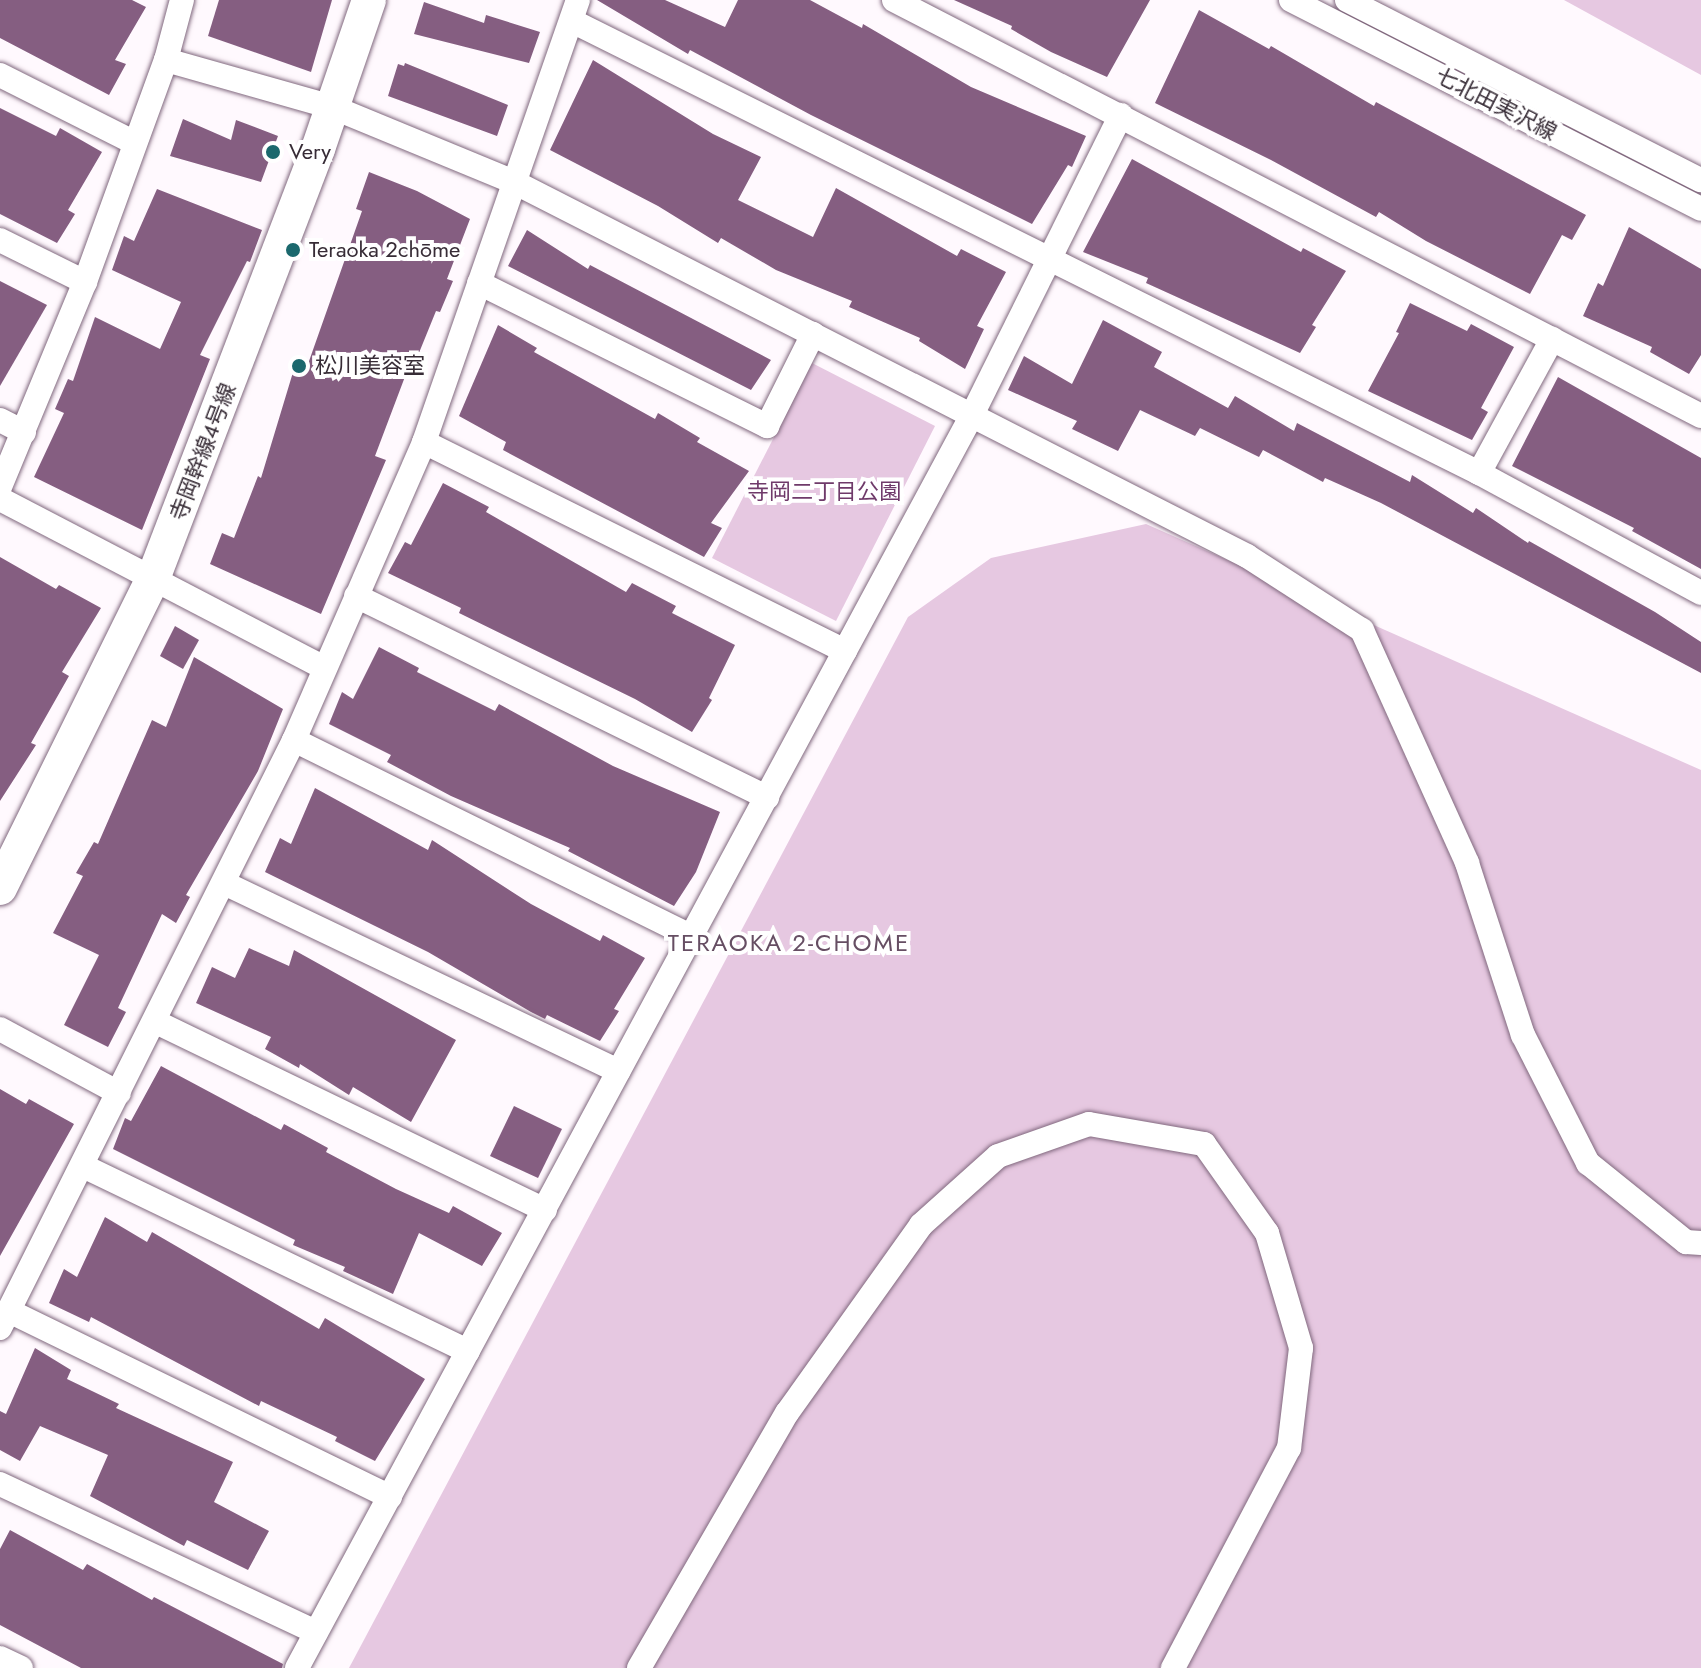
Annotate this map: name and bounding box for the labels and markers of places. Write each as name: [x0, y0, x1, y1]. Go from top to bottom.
place label: Very: [289, 139, 331, 165]
marker: Very: [264, 143, 282, 161]
place label: Teraoka 2chōme: [309, 237, 460, 263]
marker: Teraoka 2chōme: [284, 241, 302, 259]
place label: 松川美容室: [315, 353, 425, 379]
marker: 松川美容室: [290, 357, 308, 375]

